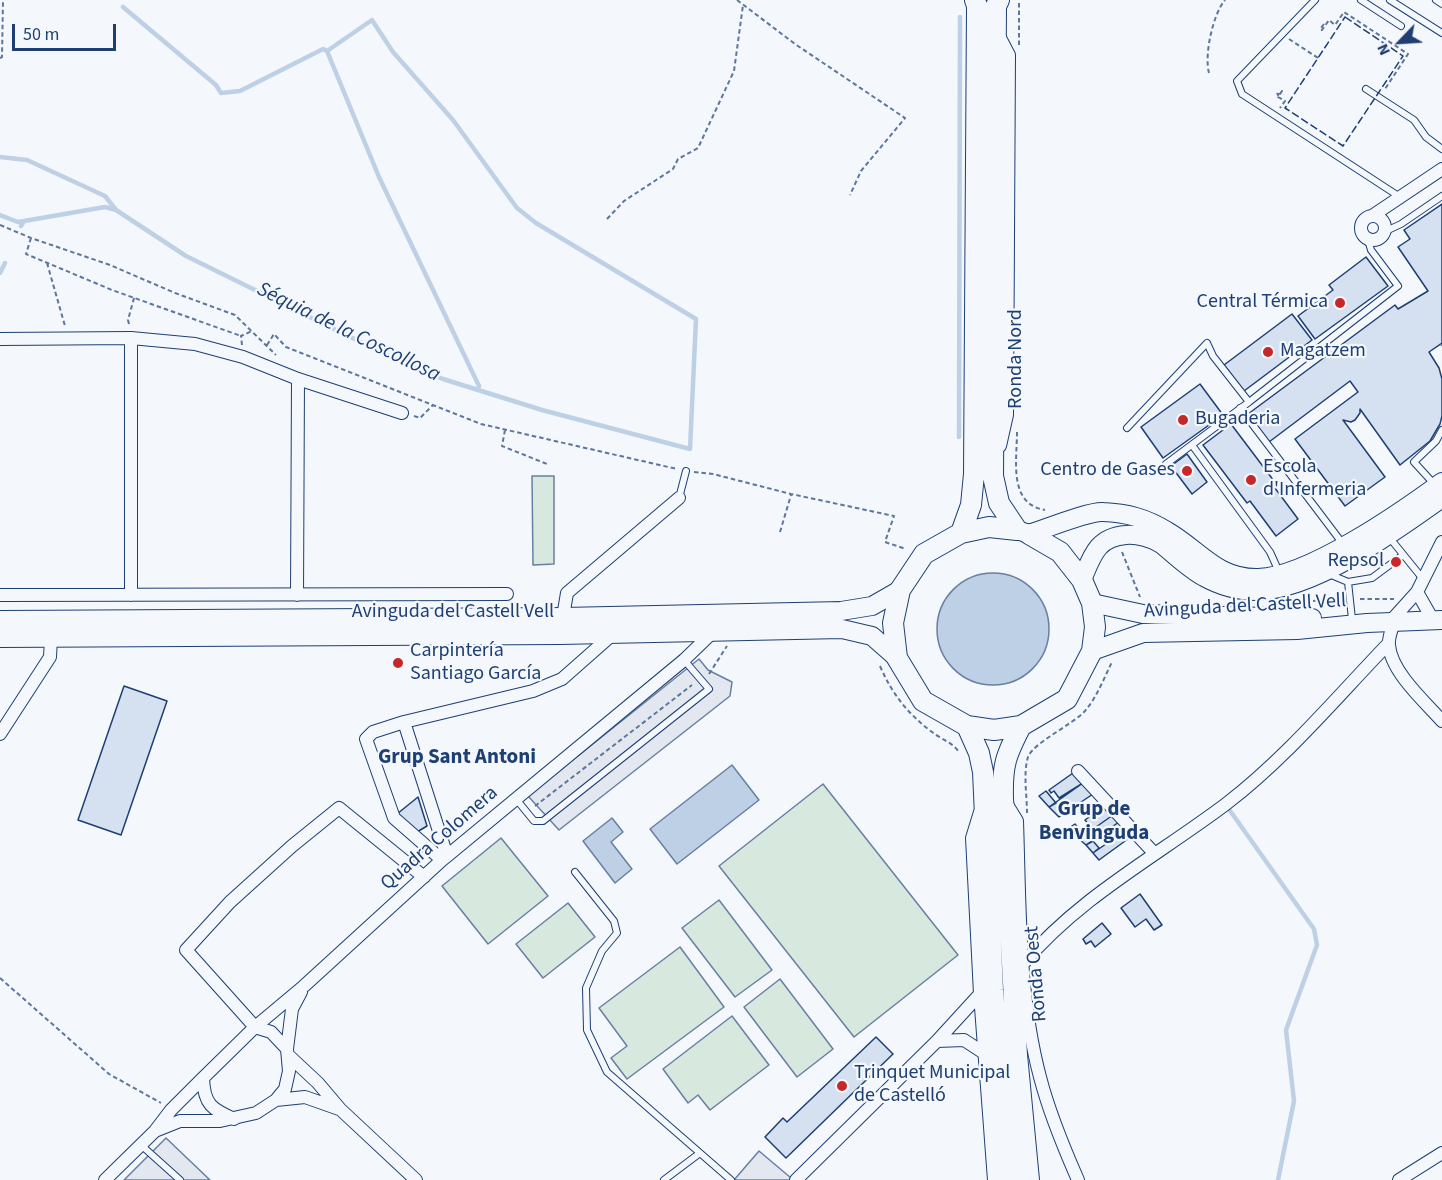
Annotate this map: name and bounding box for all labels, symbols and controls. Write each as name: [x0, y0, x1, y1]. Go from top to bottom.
scale bar: [15, 12, 118, 50]
north arrow: [1370, 12, 1430, 72]
text: 50 m: [23, 22, 59, 47]
text: N: [1371, 40, 1396, 59]
water label: Séquia de la Coscollosa: [252, 278, 444, 388]
place label: Central Térmica: [1197, 291, 1328, 315]
marker: Central Térmica: [1333, 296, 1347, 310]
street label: Ronda Nord: [1005, 309, 1029, 409]
place label: Magatzem: [1280, 340, 1366, 364]
marker: Magatzem: [1261, 345, 1275, 359]
place label: Bugaderia: [1195, 408, 1280, 432]
marker: Bugaderia: [1176, 413, 1190, 427]
place label: Escola d'Infermeria: [1263, 456, 1366, 503]
place label: Centro de Gases: [1040, 459, 1175, 483]
marker: Centro de Gases: [1180, 464, 1194, 478]
marker: Escola d'Infermeria: [1244, 473, 1258, 487]
place label: Repsol: [1328, 550, 1384, 574]
marker: Repsol: [1389, 555, 1403, 569]
street label: Avinguda del Castell Vell: [1143, 590, 1347, 624]
street label: Avinguda del Castell Vell: [352, 601, 554, 625]
place label: Carpintería Santiago García: [410, 640, 541, 687]
marker: Carpintería Santiago García: [391, 656, 405, 670]
district label: Grup Sant Antoni: [378, 745, 536, 771]
street label: Quadra Colomera: [377, 782, 503, 896]
district label: Grup de Benvinguda: [1039, 797, 1149, 847]
street label: Ronda Oest: [1021, 925, 1053, 1023]
place label: Trinquet Municipal de Castelló: [854, 1062, 1010, 1109]
marker: Trinquet Municipal de Castelló: [835, 1079, 849, 1093]

